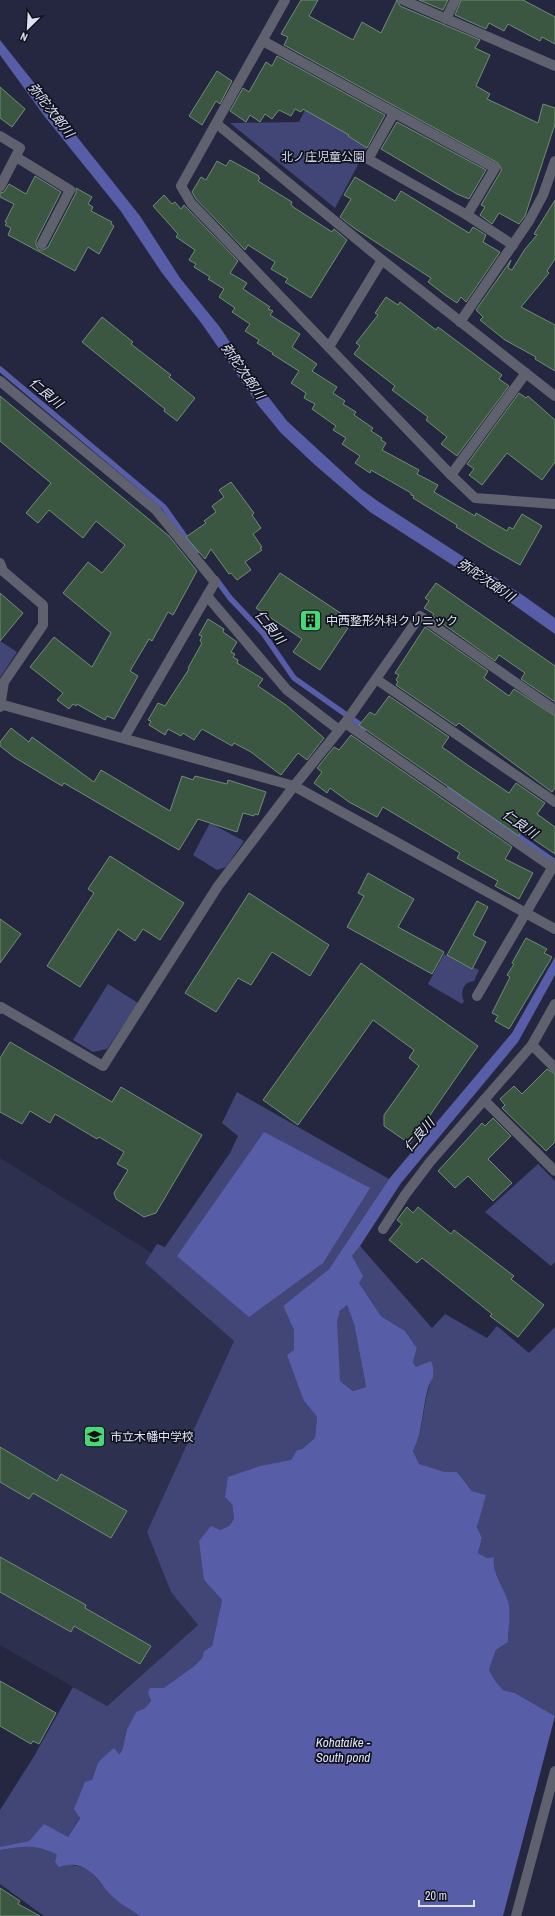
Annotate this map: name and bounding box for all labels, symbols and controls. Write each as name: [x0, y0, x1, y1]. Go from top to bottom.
north arrow: [8, 8, 48, 48]
text: N: [18, 29, 30, 45]
water label: 弥陀次郎川: [24, 79, 79, 142]
park label: 北ノ庄児童公園: [281, 149, 365, 165]
water label: 弥陀次郎川: [217, 339, 270, 404]
water label: 仁良川: [26, 374, 68, 413]
water label: 弥陀次郎川: [454, 555, 519, 606]
water label: 仁良川: [251, 606, 290, 649]
building icon: 中西整形外科クリニック: [297, 608, 323, 634]
place label: 中西整形外科クリニック: [326, 613, 458, 629]
water label: 仁良川: [499, 806, 542, 843]
water label: 仁良川: [400, 1113, 439, 1155]
school or university icon: 市立木幡中学校: [82, 1424, 108, 1450]
place label: 市立木幡中学校: [110, 1429, 194, 1445]
water label: Kohataike - South pond: [316, 1734, 371, 1766]
scale bar: [419, 1882, 474, 1908]
text: 20 m: [425, 1888, 447, 1904]

